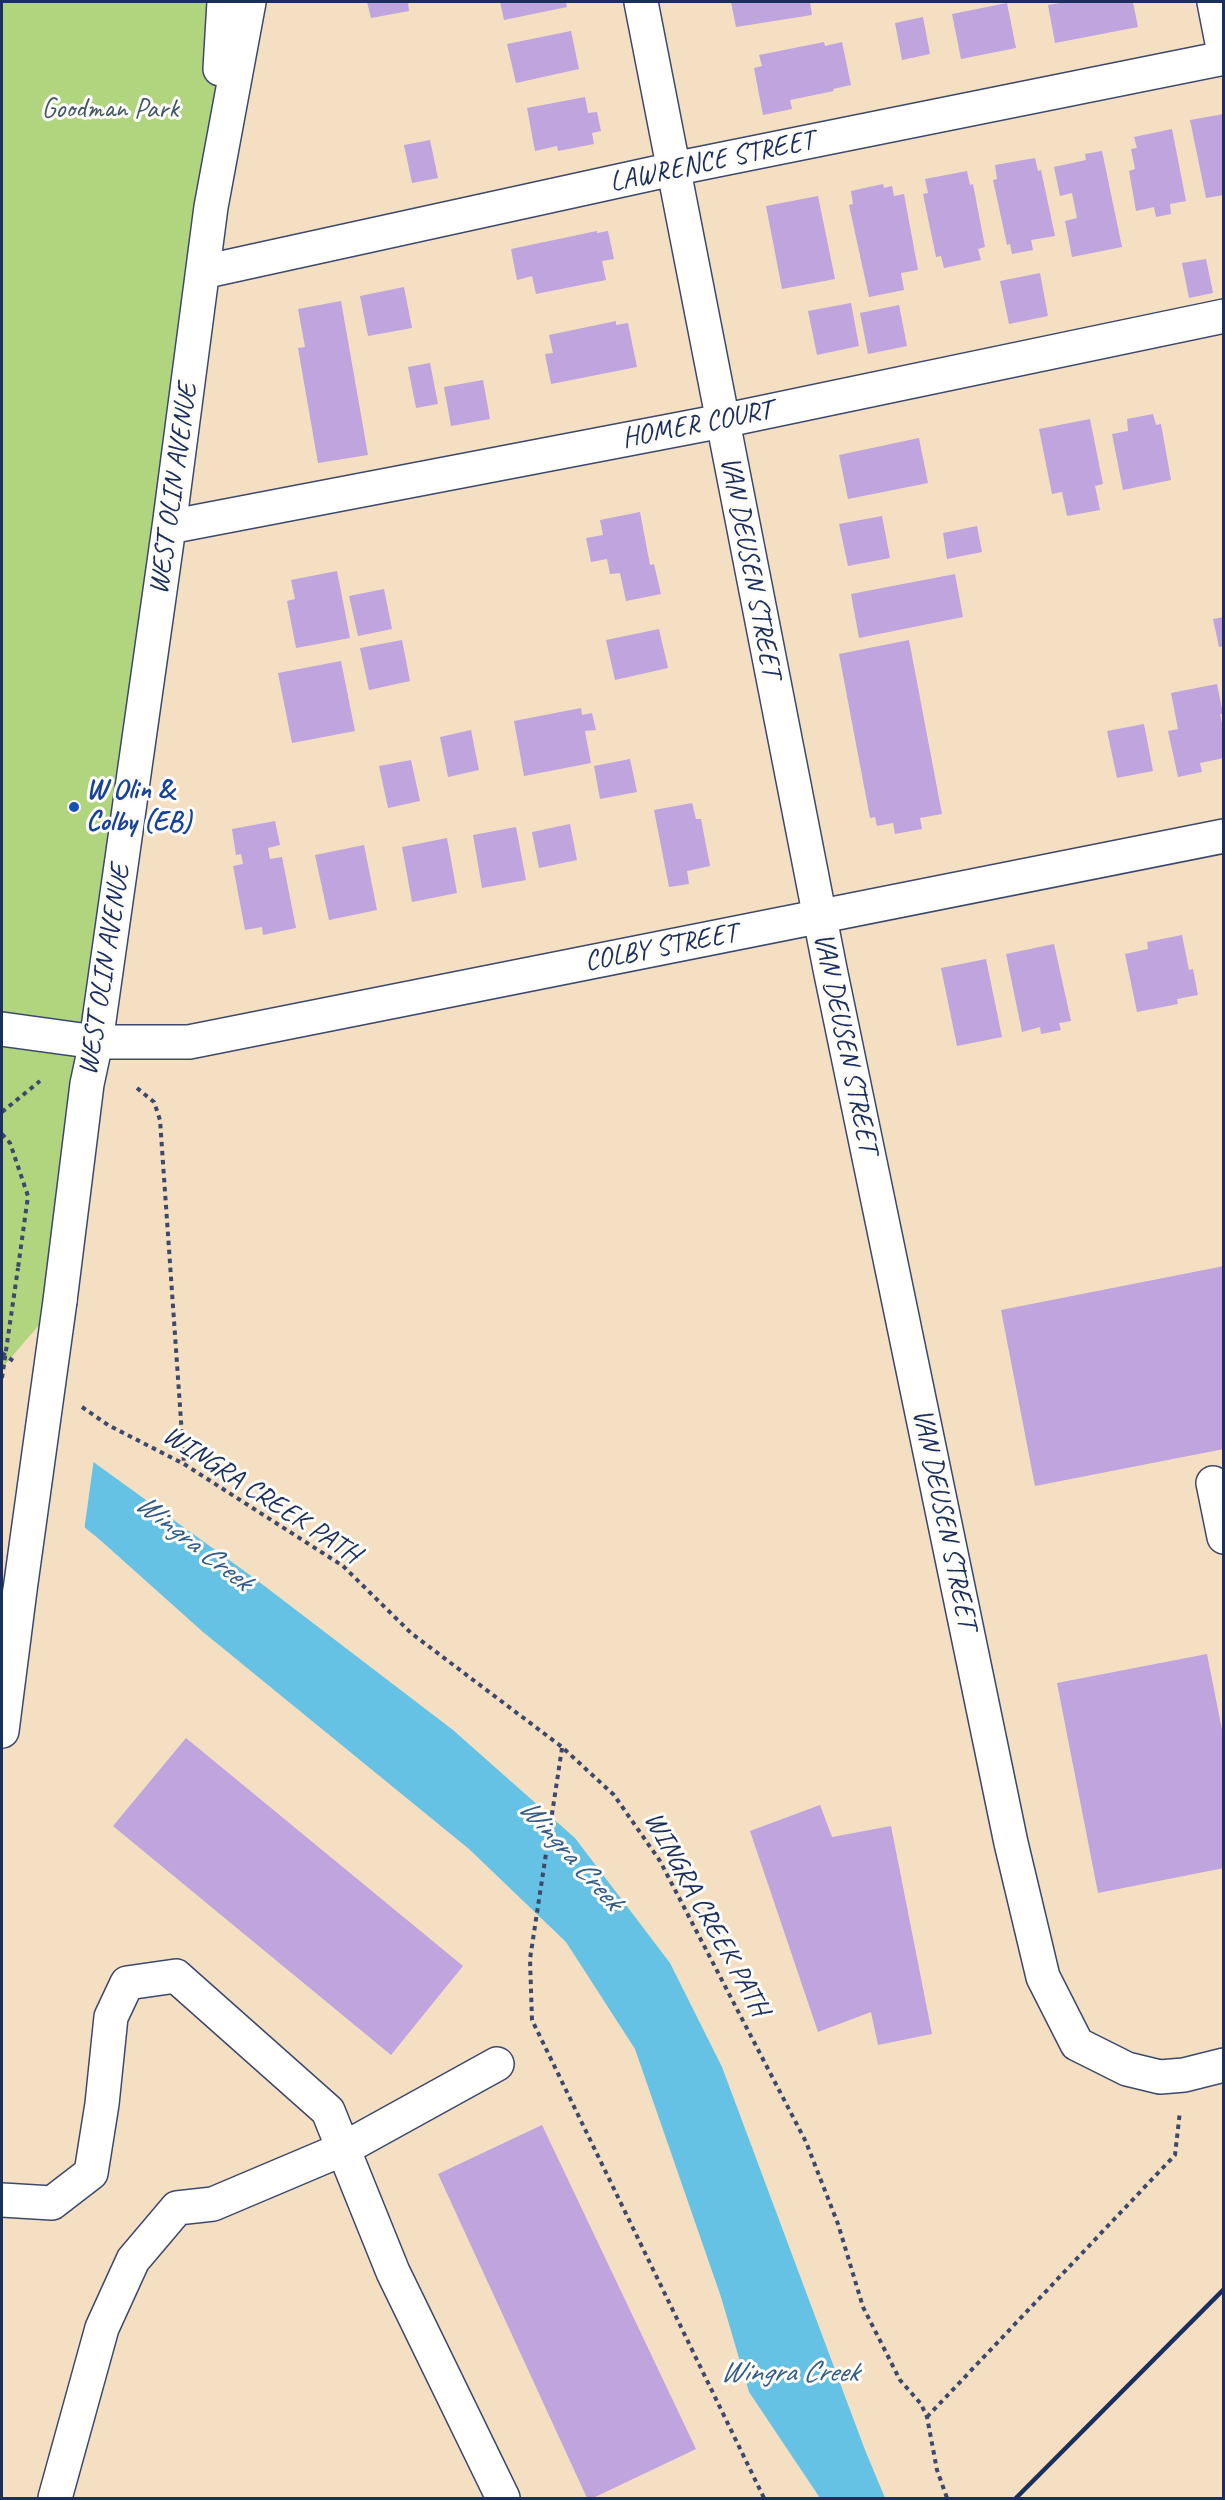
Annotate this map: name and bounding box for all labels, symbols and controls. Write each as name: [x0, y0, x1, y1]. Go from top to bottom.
park label: Goodman Park: [42, 93, 178, 127]
street label: LAWRENCE STREET: [607, 124, 817, 200]
street label: WEST OLIN AVENUE: [143, 381, 205, 597]
street label: HOMER COURT: [619, 394, 775, 456]
street label: VAN DEUSEN STREET: [712, 454, 788, 680]
place label: W Olin & Colby (EB): [86, 774, 191, 840]
marker: W Olin & Colby (EB): [67, 800, 81, 814]
street label: WEST OLIN AVENUE: [72, 862, 138, 1078]
street label: COLBY STREET: [582, 917, 740, 979]
street label: VAN DEUSEN STREET: [805, 930, 885, 1156]
street label: VAN DEUSEN STREET: [904, 1406, 984, 1632]
street label: WINGRA CREEK PATH: [156, 1419, 366, 1571]
water label: Wingra Creek: [128, 1486, 258, 1600]
water label: Wingra Creek: [511, 1792, 629, 1918]
street label: WINGRA CREEK PATH: [636, 1806, 776, 2022]
water label: Wingra Creek: [720, 2355, 858, 2391]

